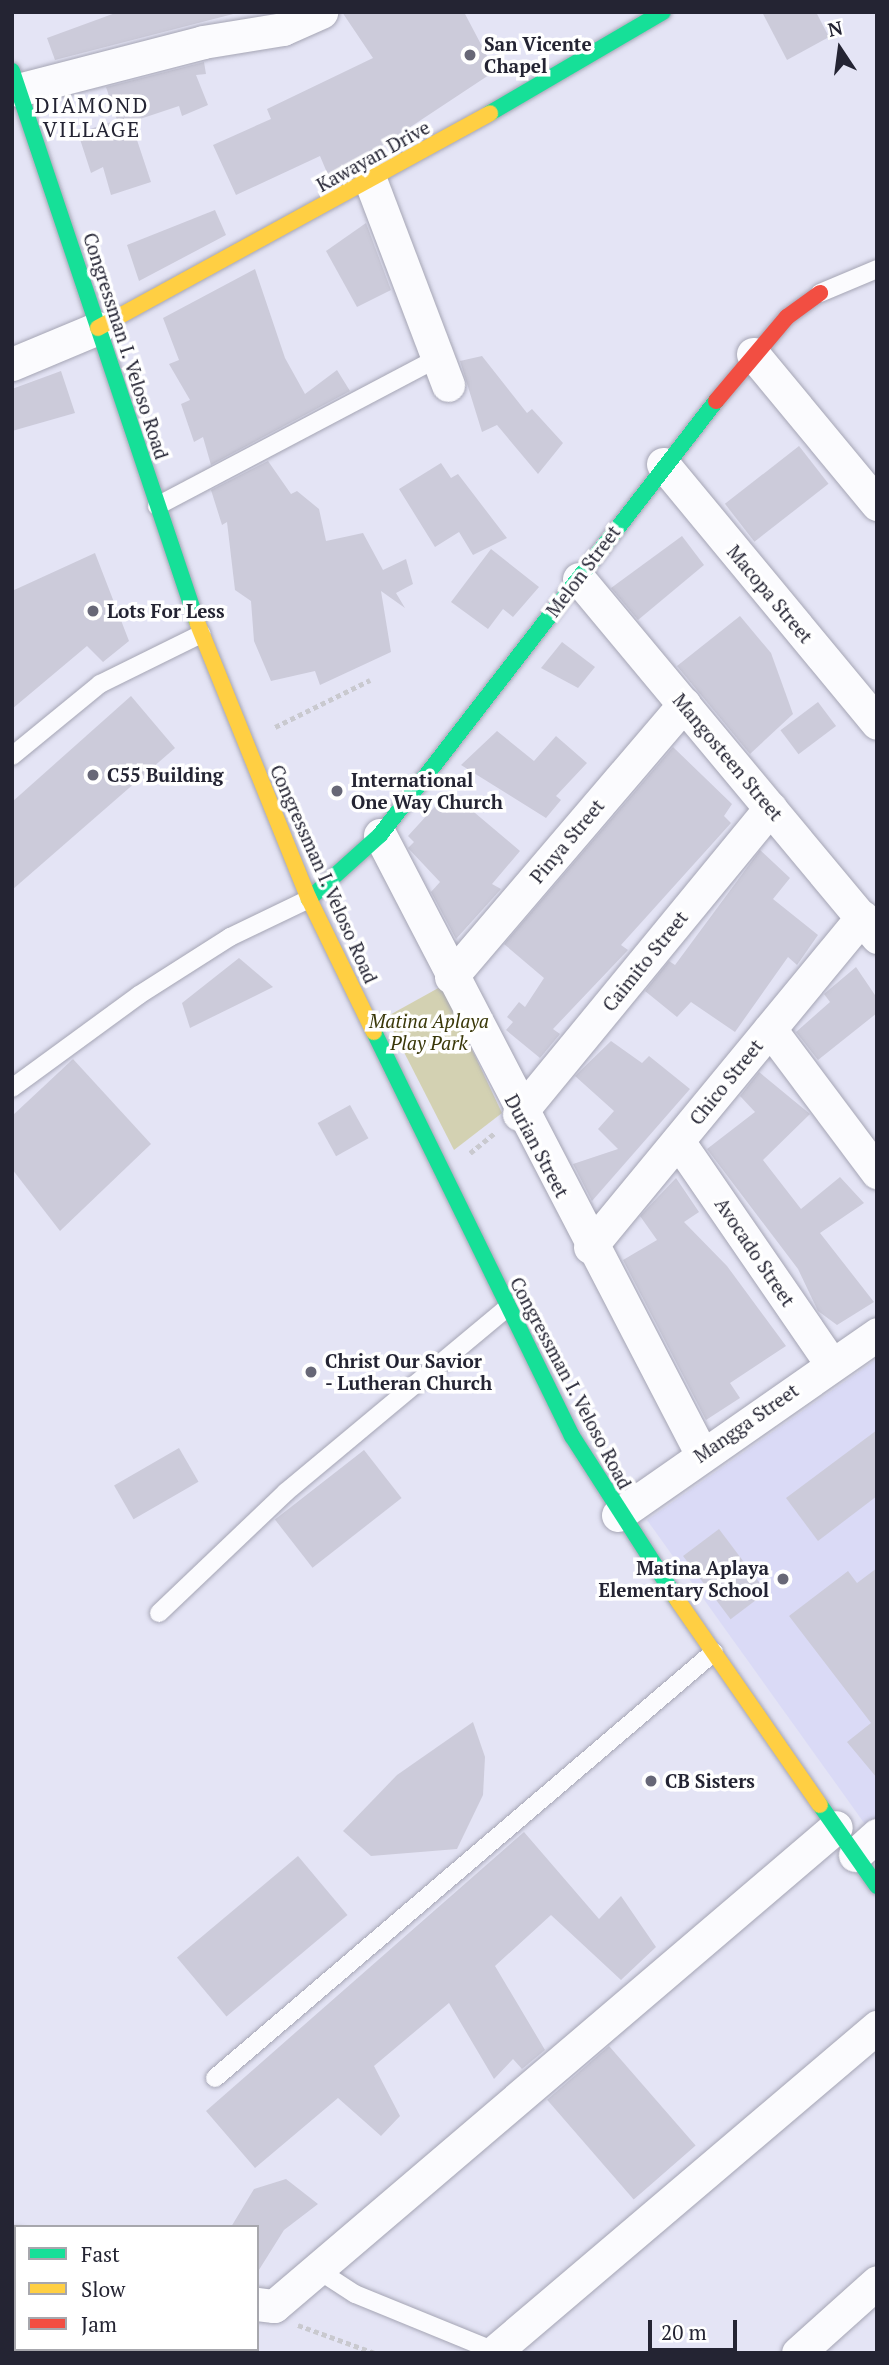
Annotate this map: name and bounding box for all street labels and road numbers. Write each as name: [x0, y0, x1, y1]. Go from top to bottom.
street label: Kawayan Drive: [313, 116, 433, 196]
street label: Congressman I. Veloso Road: [78, 229, 174, 463]
street label: Melon Street: [541, 521, 625, 621]
street label: Macopa Street: [722, 540, 818, 648]
street label: Mangosteen Street: [668, 689, 788, 825]
street label: Congressman I. Veloso Road: [265, 761, 383, 987]
street label: Pinya Street: [525, 794, 609, 888]
street label: Caimito Street: [598, 906, 692, 1016]
street label: Chico Street: [685, 1035, 767, 1129]
street label: Durian Street: [500, 1091, 574, 1201]
street label: Avocado Street: [710, 1193, 800, 1311]
street label: Congressman I. Veloso Road: [505, 1273, 637, 1493]
street label: Mangga Street: [689, 1379, 803, 1467]

